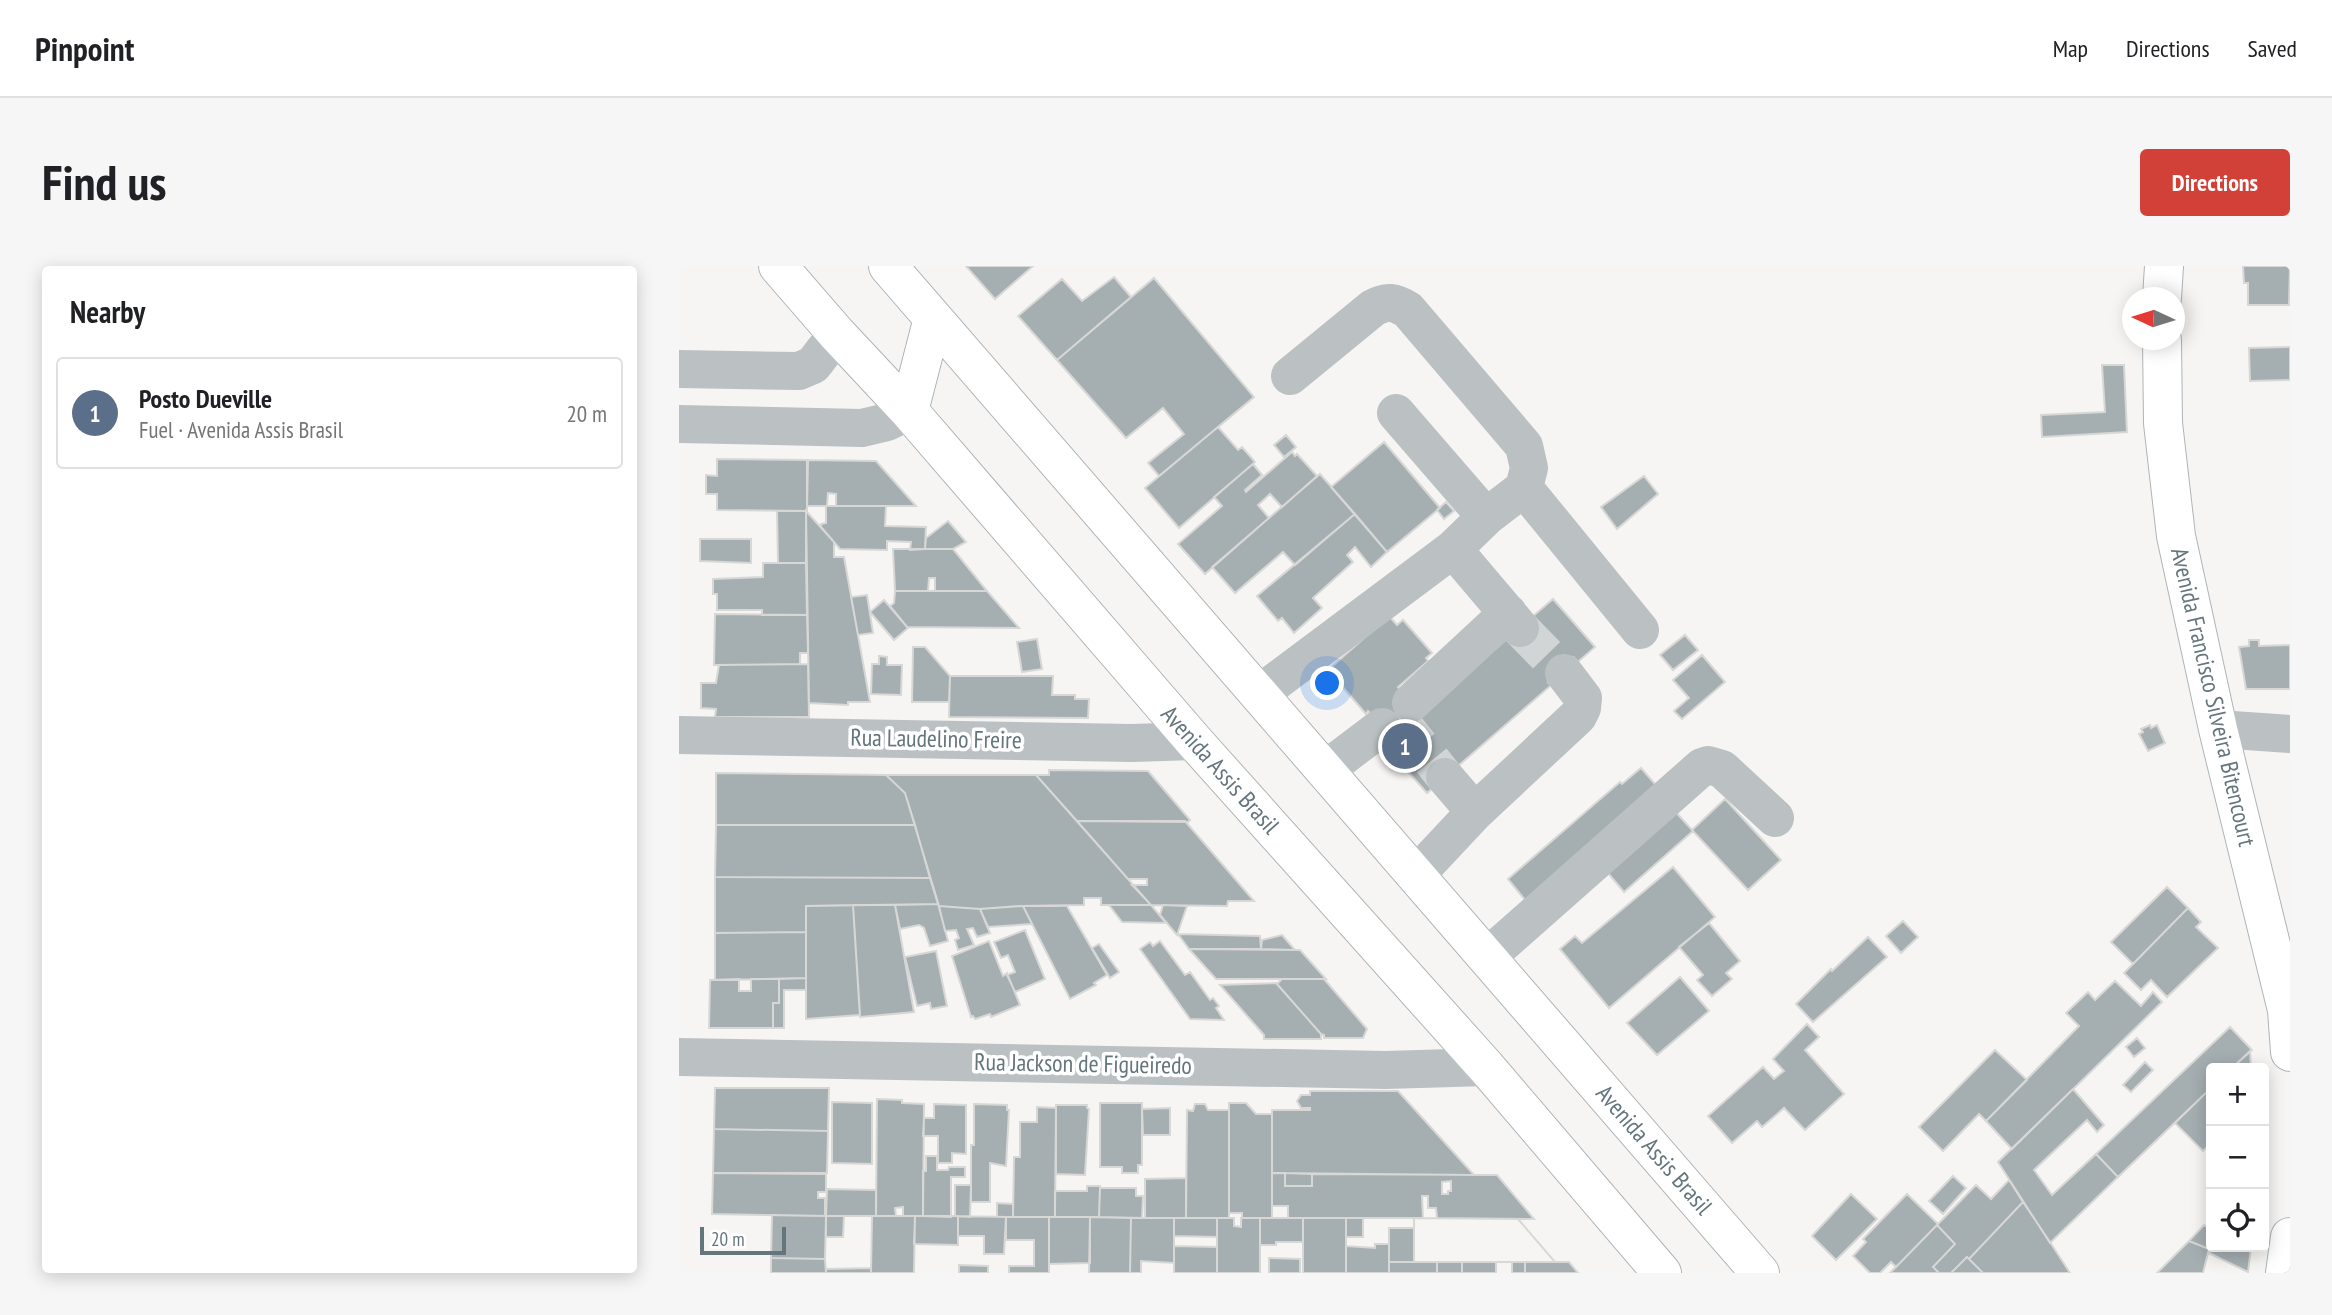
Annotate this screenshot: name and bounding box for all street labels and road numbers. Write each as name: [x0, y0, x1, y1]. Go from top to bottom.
street label: Avenida Francisco Silveira Bitencourt: [2164, 545, 2263, 850]
street label: Avenida Assis Brasil: [1155, 699, 1286, 841]
street label: Rua Laudelino Freire: [850, 722, 1022, 755]
street label: Rua Jackson de Figueiredo: [974, 1046, 1192, 1081]
street label: Avenida Assis Brasil: [1589, 1078, 1720, 1221]

